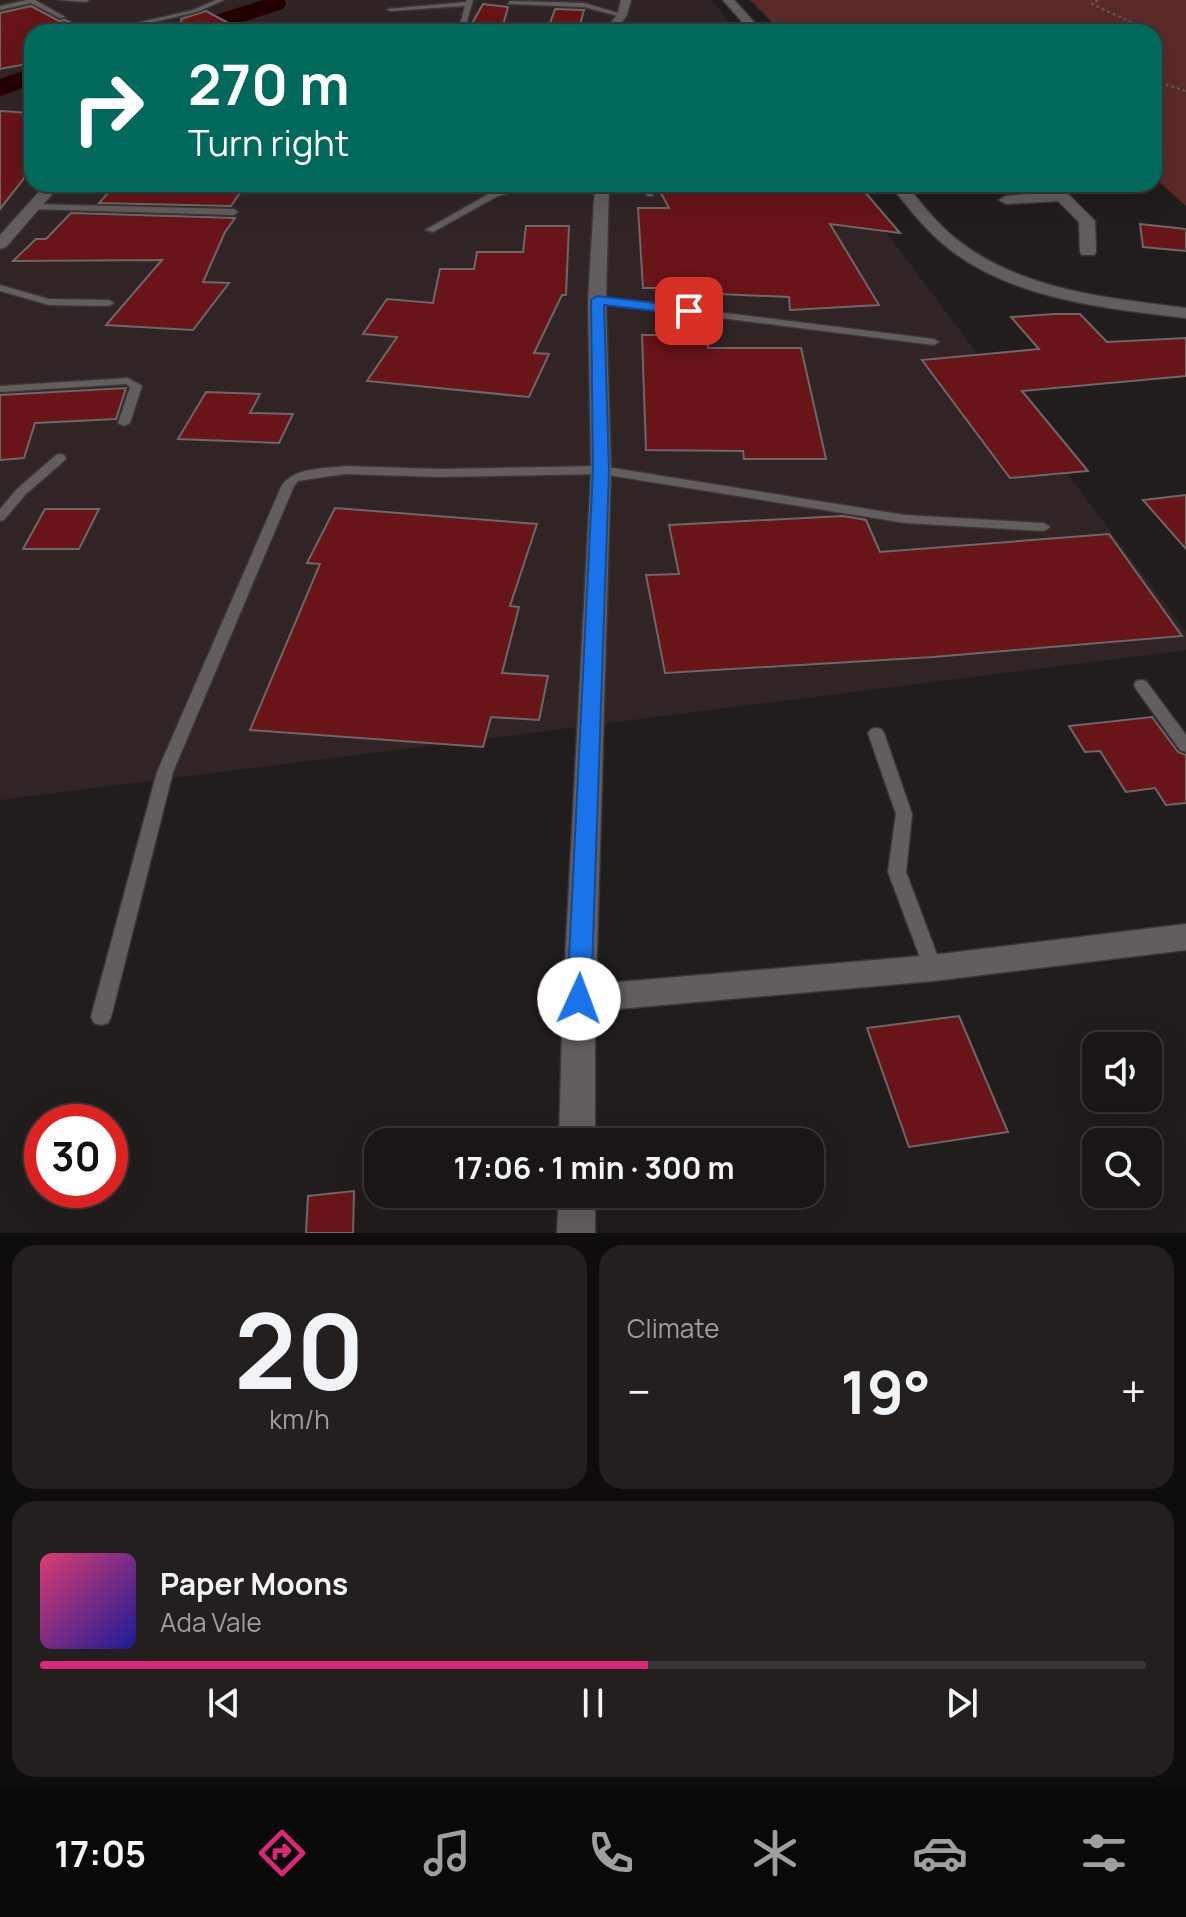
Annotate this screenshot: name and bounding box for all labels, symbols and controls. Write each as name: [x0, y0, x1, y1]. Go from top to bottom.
text: 270 m: [188, 45, 350, 122]
icon: right: [56, 56, 160, 160]
text: Turn right: [188, 118, 349, 167]
pin: [655, 277, 723, 345]
icon: arrive: [667, 289, 711, 333]
position arrow: [537, 957, 621, 1041]
map controls: [1082, 1032, 1162, 1208]
button: sound: [1082, 1032, 1162, 1112]
speed limit sign: 30: [24, 1104, 128, 1208]
button: search: [1082, 1128, 1162, 1208]
text: 17:06 · 1 min · 300 m: [454, 1147, 734, 1188]
text: 20: [234, 1278, 365, 1420]
text: Climate: [627, 1310, 719, 1346]
text: 19°: [840, 1350, 931, 1432]
text: −: [627, 1361, 651, 1421]
text: +: [1121, 1361, 1146, 1421]
text: km/h: [269, 1401, 330, 1437]
text: Paper Moons: [160, 1563, 348, 1604]
text: Ada Vale: [160, 1604, 262, 1640]
icon: previous: [202, 1681, 246, 1725]
icon: pause: [571, 1681, 615, 1725]
icon: next: [940, 1681, 984, 1725]
icon: directions: [254, 1825, 310, 1881]
icon: music: [419, 1825, 475, 1881]
icon: phone: [583, 1825, 639, 1881]
icon: climate: [747, 1825, 803, 1881]
icon: car: [912, 1825, 968, 1881]
icon: filters: [1076, 1825, 1132, 1881]
text: 17:05: [54, 1829, 146, 1878]

